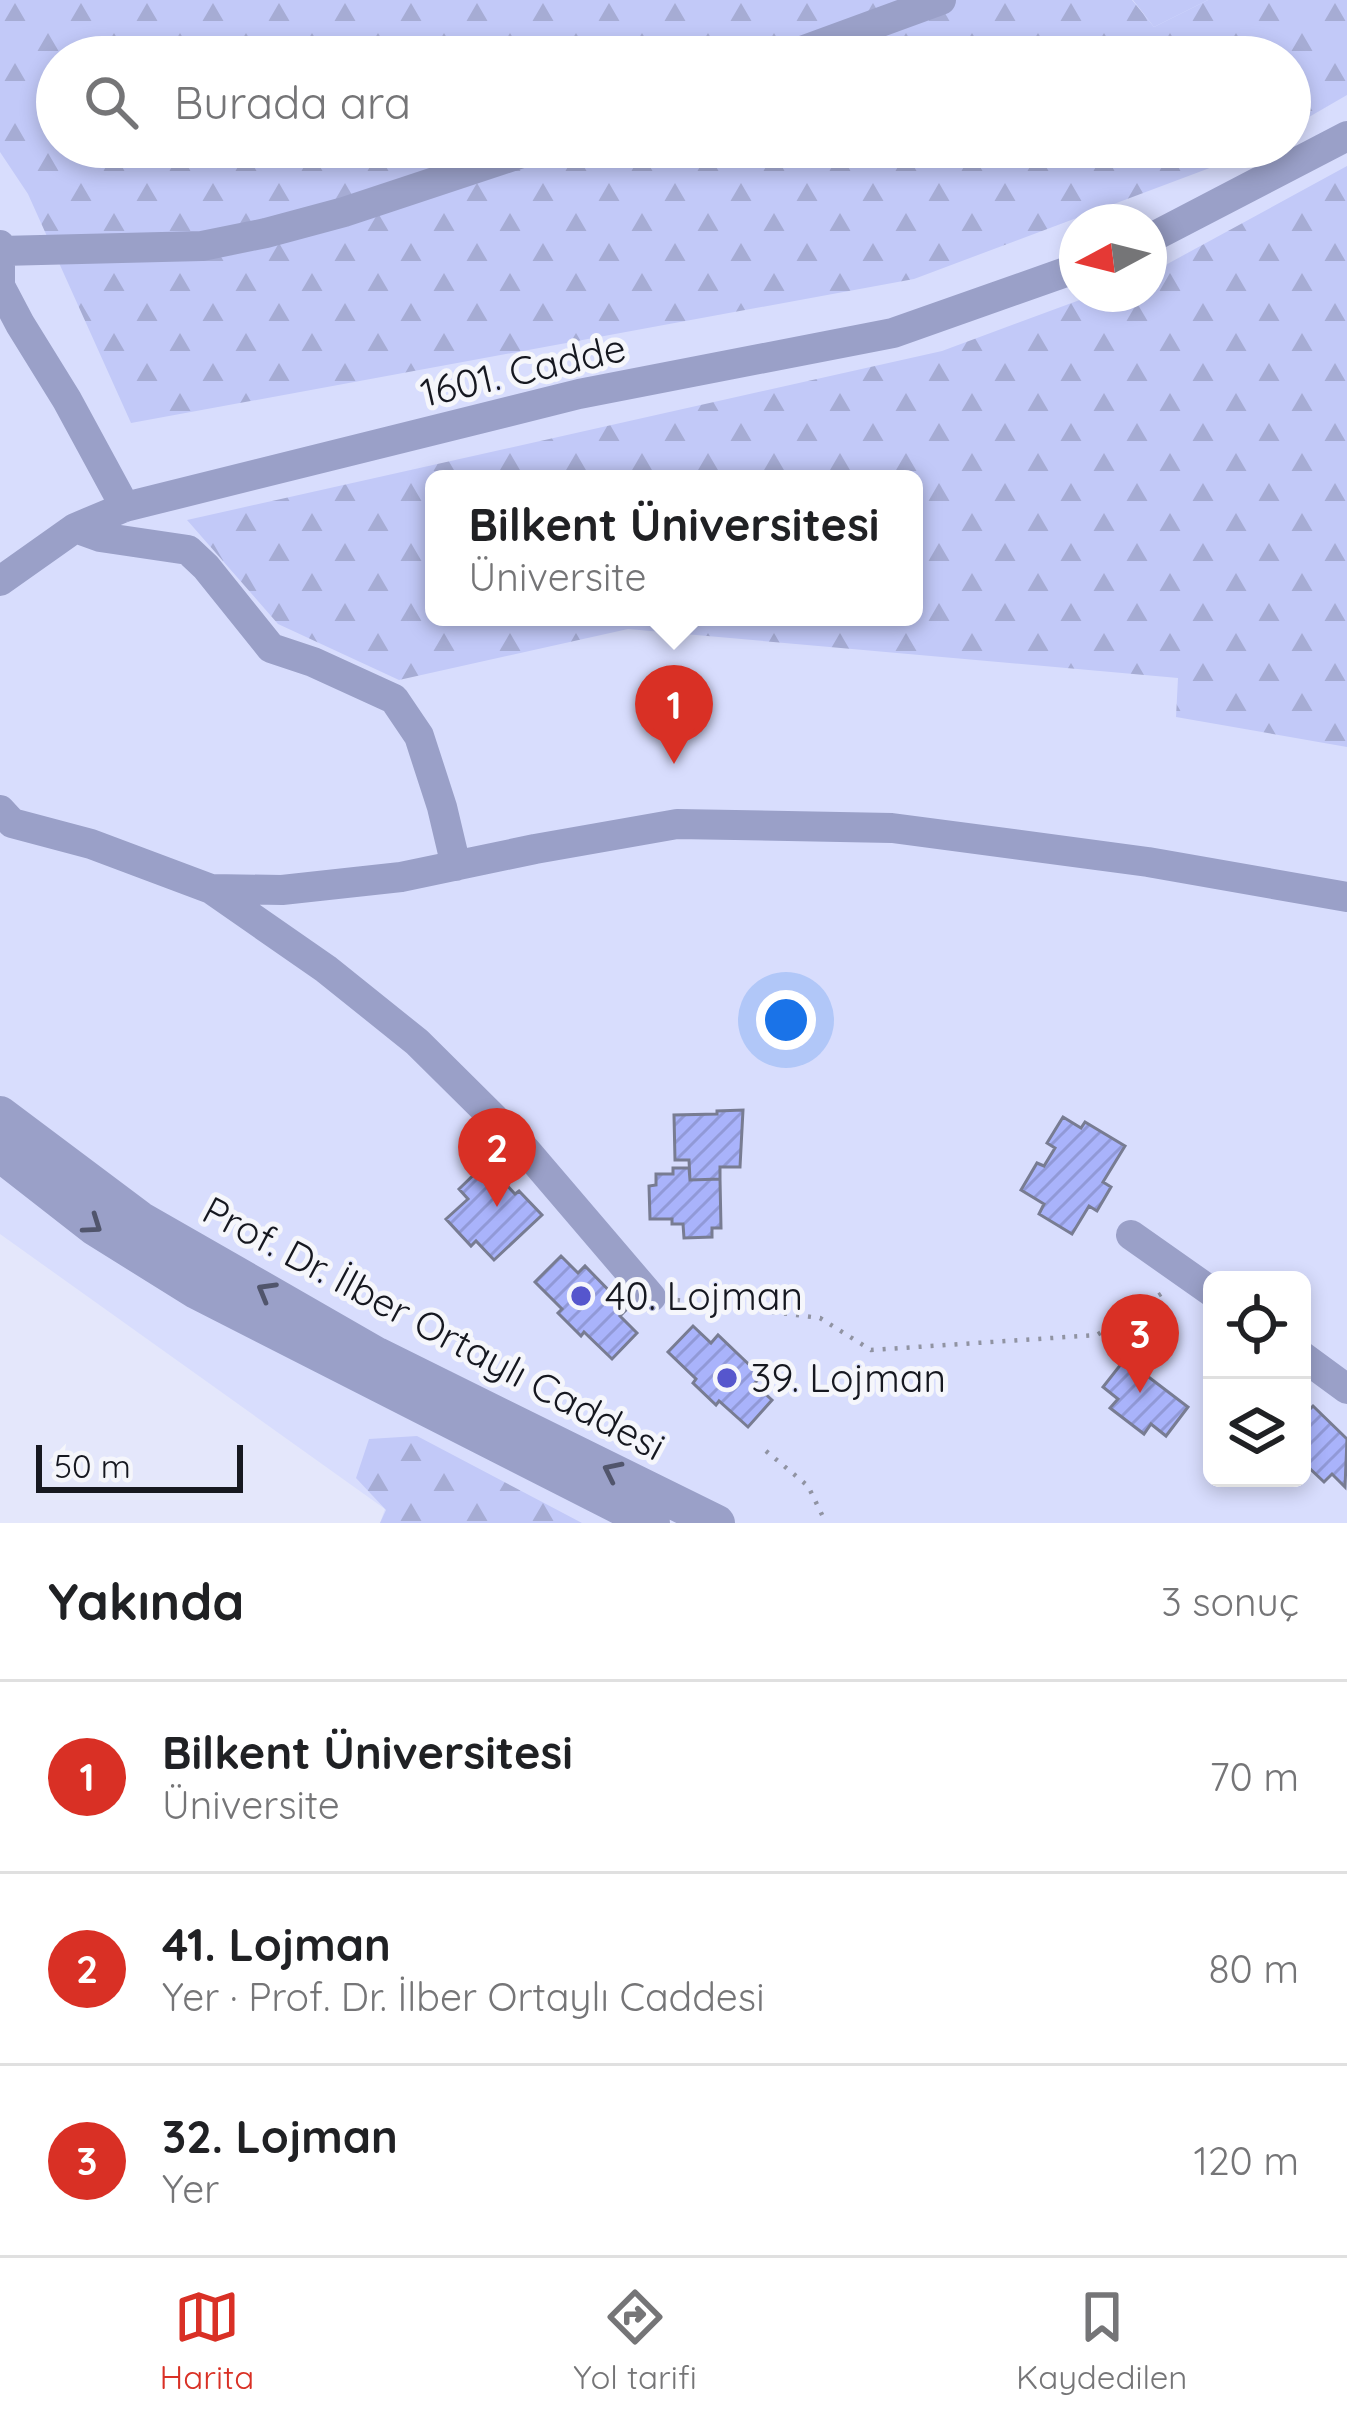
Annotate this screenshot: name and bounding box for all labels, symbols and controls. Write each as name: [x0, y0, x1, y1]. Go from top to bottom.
search box: [36, 36, 1311, 168]
icon: search: [78, 69, 144, 135]
text: Burada ara: [174, 74, 411, 130]
north arrow: [1059, 204, 1167, 312]
street label: 1601. Cadde: [415, 322, 630, 417]
popup: [425, 470, 923, 626]
text: Bilkent Üniversitesi: [469, 496, 879, 552]
text: Üniversite: [469, 552, 646, 601]
pin: 1: [635, 665, 713, 764]
your location: [756, 990, 816, 1050]
pin: 2: [458, 1108, 536, 1207]
street label: Prof. Dr. İlber Ortaylı Caddesi: [195, 1185, 674, 1470]
one-way arrow: [80, 1211, 102, 1233]
place label: 40. Lojman: [605, 1271, 803, 1320]
map controls: [1203, 1271, 1311, 1487]
button: locate: [1203, 1271, 1311, 1379]
one-way arrow: [257, 1283, 279, 1306]
marker: 40. Lojman: [568, 1283, 594, 1309]
pin: 3: [1101, 1294, 1179, 1393]
place label: 39. Lojman: [751, 1353, 946, 1402]
marker: 39. Lojman: [714, 1365, 740, 1391]
button: layers: [1203, 1379, 1311, 1487]
scale bar: [36, 1439, 243, 1492]
text: 50 m: [54, 1445, 131, 1486]
one-way arrow: [603, 1462, 624, 1485]
text: Yakında: [48, 1569, 244, 1633]
text: 3 sonuç: [1161, 1577, 1299, 1626]
text: Bilkent Üniversitesi: [162, 1724, 573, 1780]
text: 1: [79, 1752, 95, 1801]
text: 70 m: [1210, 1752, 1299, 1801]
text: Üniversite: [162, 1780, 340, 1829]
text: 41. Lojman: [162, 1916, 391, 1972]
text: 2: [76, 1944, 98, 1993]
text: 80 m: [1209, 1944, 1299, 1993]
text: Yer · Prof. Dr. İlber Ortaylı Caddesi: [162, 1972, 764, 2021]
text: 32. Lojman: [162, 2108, 398, 2164]
text: 3: [77, 2136, 97, 2185]
text: 120 m: [1194, 2136, 1299, 2185]
text: Yer: [162, 2164, 219, 2213]
tab: Harita: [160, 2284, 254, 2397]
tab: Yol tarifi: [573, 2284, 697, 2397]
tab: Kaydedilen: [1016, 2284, 1187, 2397]

